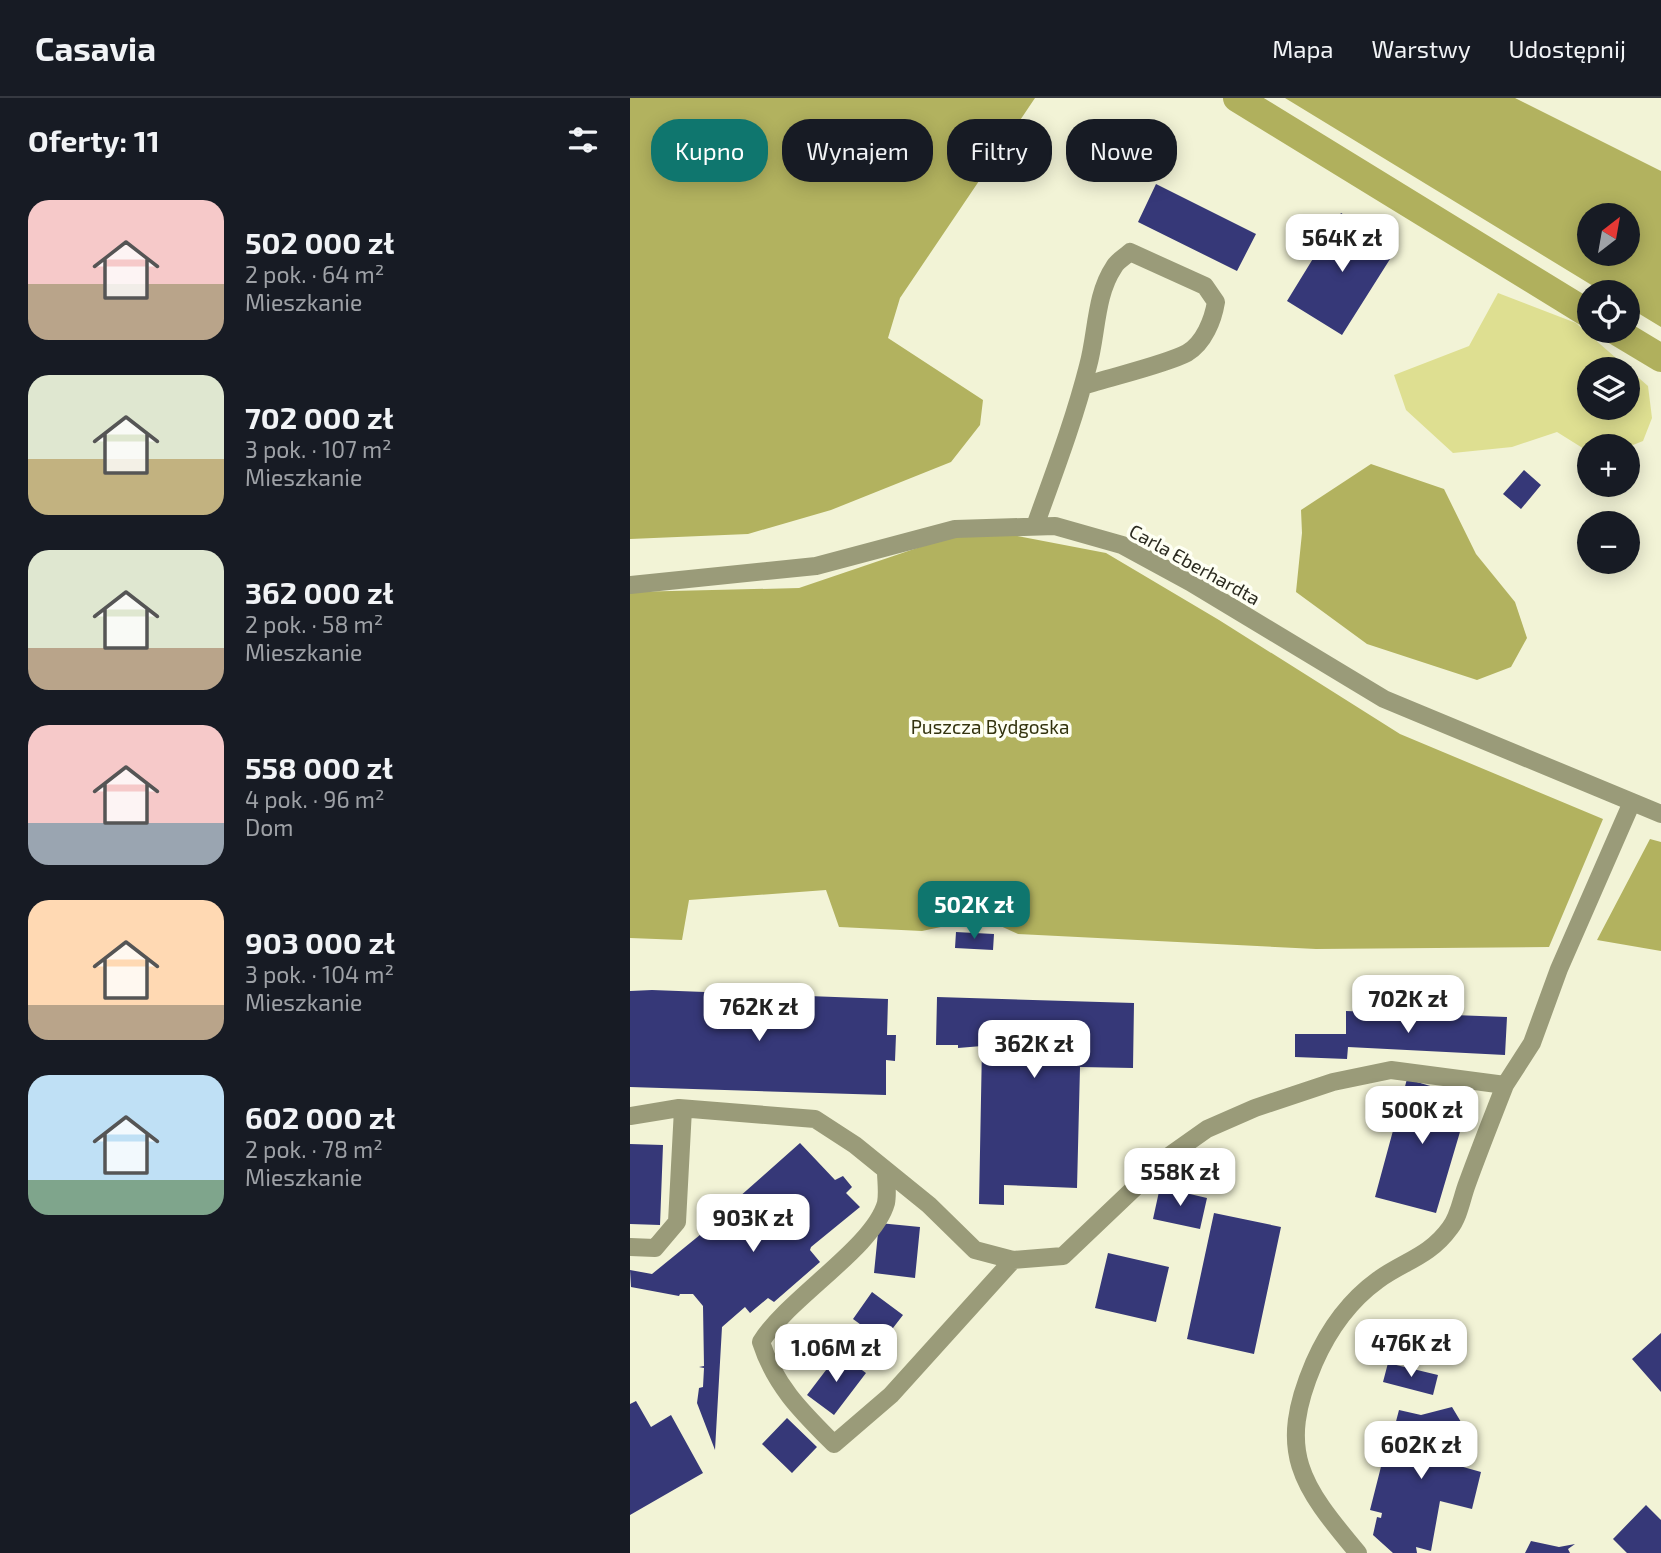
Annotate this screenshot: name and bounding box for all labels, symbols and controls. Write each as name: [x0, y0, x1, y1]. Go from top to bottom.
text: Casavia: [35, 28, 156, 68]
text: Mapa: [1272, 34, 1334, 63]
text: Warstwy: [1372, 34, 1471, 63]
text: Udostępnij: [1509, 34, 1626, 63]
chip: Kupno: [651, 119, 768, 182]
chip: Wynajem: [782, 119, 933, 182]
chip: Filtry: [947, 119, 1052, 182]
chip: Nowe: [1066, 119, 1177, 182]
icon: filters: [564, 121, 602, 159]
text: Oferty: 11: [28, 122, 160, 158]
north arrow: [1577, 203, 1640, 266]
map controls: [1577, 203, 1640, 574]
pin: 564K zł: [1277, 214, 1407, 274]
text: 564K zł: [1302, 223, 1382, 251]
text: 502 000 zł: [245, 224, 394, 260]
icon: home: [84, 228, 168, 312]
text: 2 pok. · 64 m²: [245, 260, 384, 288]
button: locate: [1577, 280, 1640, 343]
text: Mieszkanie: [245, 288, 362, 316]
button: layers: [1577, 357, 1640, 420]
text: 702 000 zł: [245, 399, 394, 435]
icon: home: [84, 403, 168, 487]
button: +: [1577, 434, 1640, 497]
text: 3 pok. · 107 m²: [245, 435, 392, 463]
text: Mieszkanie: [245, 463, 362, 491]
button: −: [1577, 511, 1640, 574]
street label: Carla Eberhardta: [1126, 519, 1264, 609]
text: 362 000 zł: [245, 574, 393, 610]
icon: home: [84, 578, 168, 662]
text: 2 pok. · 58 m²: [245, 610, 383, 638]
text: Mieszkanie: [245, 638, 362, 666]
park label: Puszcza Bydgoska: [911, 715, 1069, 738]
text: 558 000 zł: [245, 749, 393, 785]
icon: home: [84, 753, 168, 837]
text: 4 pok. · 96 m²: [245, 785, 384, 813]
text: Dom: [245, 813, 293, 841]
pin: 502K zł: [909, 882, 1039, 941]
text: 502K zł: [934, 890, 1014, 918]
text: 903 000 zł: [245, 924, 395, 960]
icon: home: [84, 928, 168, 1012]
text: 3 pok. · 104 m²: [245, 960, 394, 988]
pin: 702K zł: [1343, 976, 1473, 1035]
pin: 762K zł: [694, 984, 824, 1043]
text: 702K zł: [1368, 984, 1448, 1012]
text: Mieszkanie: [245, 988, 362, 1016]
text: 762K zł: [720, 992, 798, 1020]
pin: 362K zł: [969, 1020, 1099, 1080]
text: 362K zł: [994, 1029, 1074, 1057]
pin: 500K zł: [1357, 1086, 1487, 1146]
text: 500K zł: [1381, 1095, 1463, 1123]
text: 602 000 zł: [245, 1099, 395, 1135]
icon: home: [84, 1103, 168, 1187]
text: 2 pok. · 78 m²: [245, 1135, 383, 1163]
pin: 558K zł: [1115, 1148, 1245, 1208]
text: 558K zł: [1140, 1157, 1220, 1185]
text: Mieszkanie: [245, 1163, 362, 1191]
pin: 903K zł: [688, 1194, 818, 1254]
text: 903K zł: [713, 1203, 793, 1231]
pin: 476K zł: [1346, 1320, 1476, 1379]
pin: 1.06M zł: [764, 1324, 908, 1384]
text: 476K zł: [1371, 1328, 1451, 1356]
text: 1.06M zł: [791, 1333, 881, 1361]
pin: 602K zł: [1356, 1422, 1486, 1481]
text: 602K zł: [1380, 1430, 1462, 1458]

